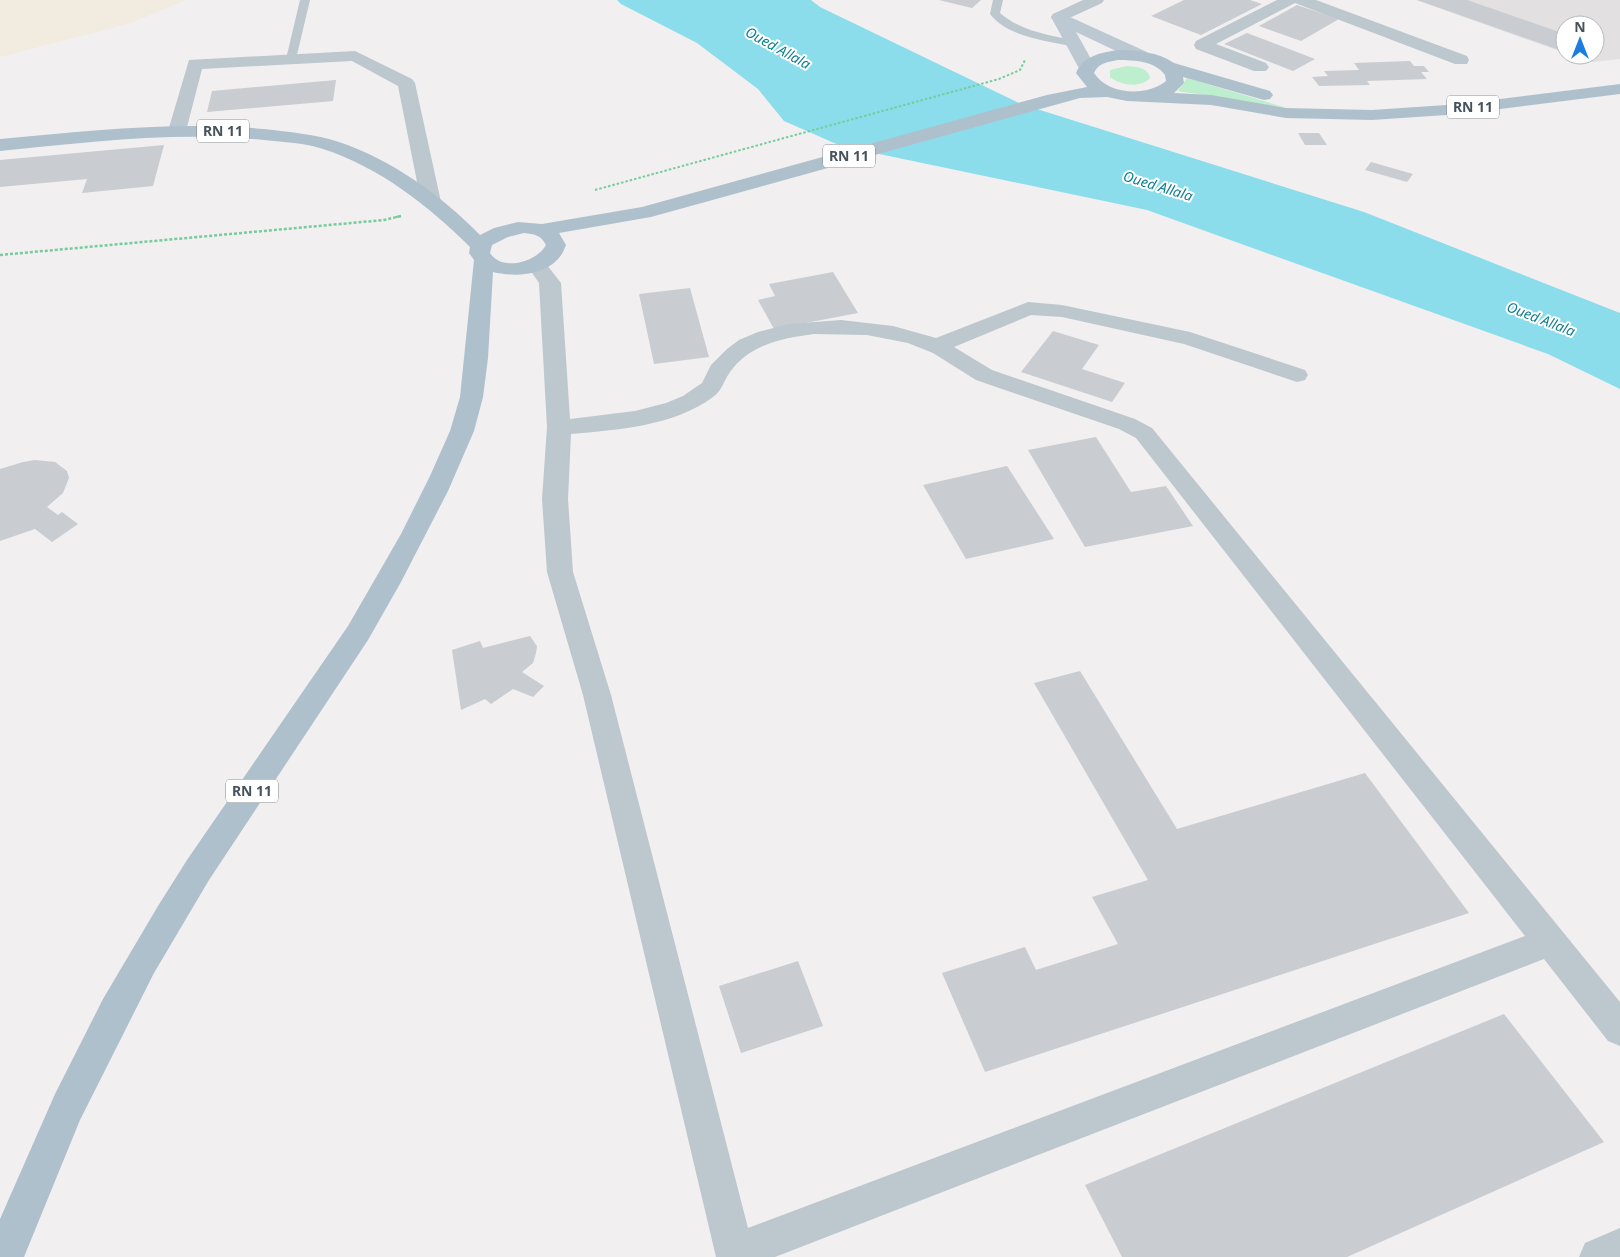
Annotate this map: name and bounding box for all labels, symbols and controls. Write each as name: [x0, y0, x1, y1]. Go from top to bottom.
north arrow: [1555, 15, 1605, 65]
text: N: [1574, 17, 1586, 36]
water label: Oued Allala: [742, 22, 814, 73]
road number: RN 11: [1447, 95, 1499, 118]
road number: RN 11: [197, 120, 249, 142]
road number: RN 11: [823, 144, 875, 168]
water label: Oued Allala: [1121, 166, 1195, 205]
water label: Oued Allala: [1504, 297, 1578, 340]
road number: RN 11: [226, 779, 278, 802]

